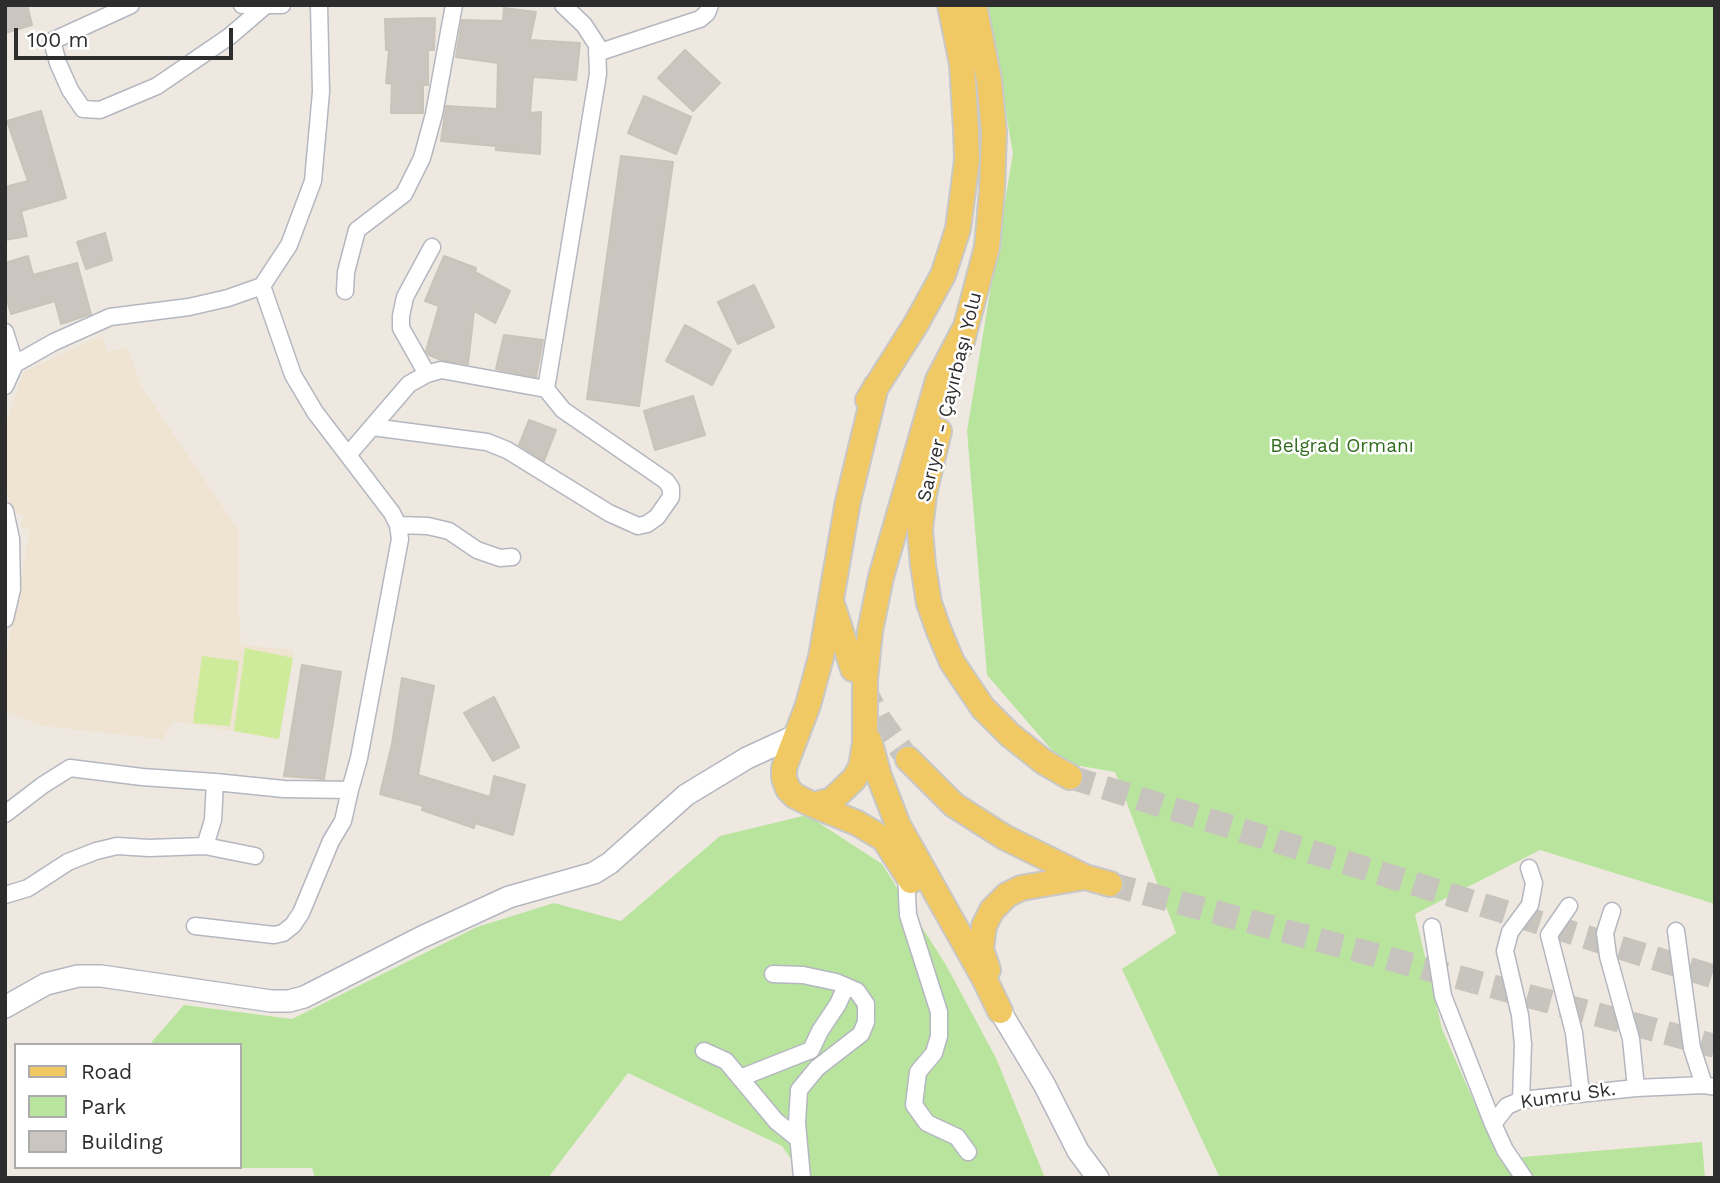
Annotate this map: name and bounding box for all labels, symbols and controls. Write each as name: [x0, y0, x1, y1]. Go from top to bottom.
scale bar: [18, 14, 236, 58]
text: 100 m: [27, 27, 89, 52]
street label: Sarıyer - Çayırbaşı Yolu: [913, 290, 987, 504]
park label: Belgrad Ormanı: [1270, 435, 1414, 457]
legend: [14, 1043, 242, 1169]
text: Road: [81, 1059, 132, 1084]
street label: Kumru Sk.: [1519, 1078, 1617, 1114]
text: Park: [81, 1094, 126, 1119]
text: Building: [81, 1129, 163, 1154]

